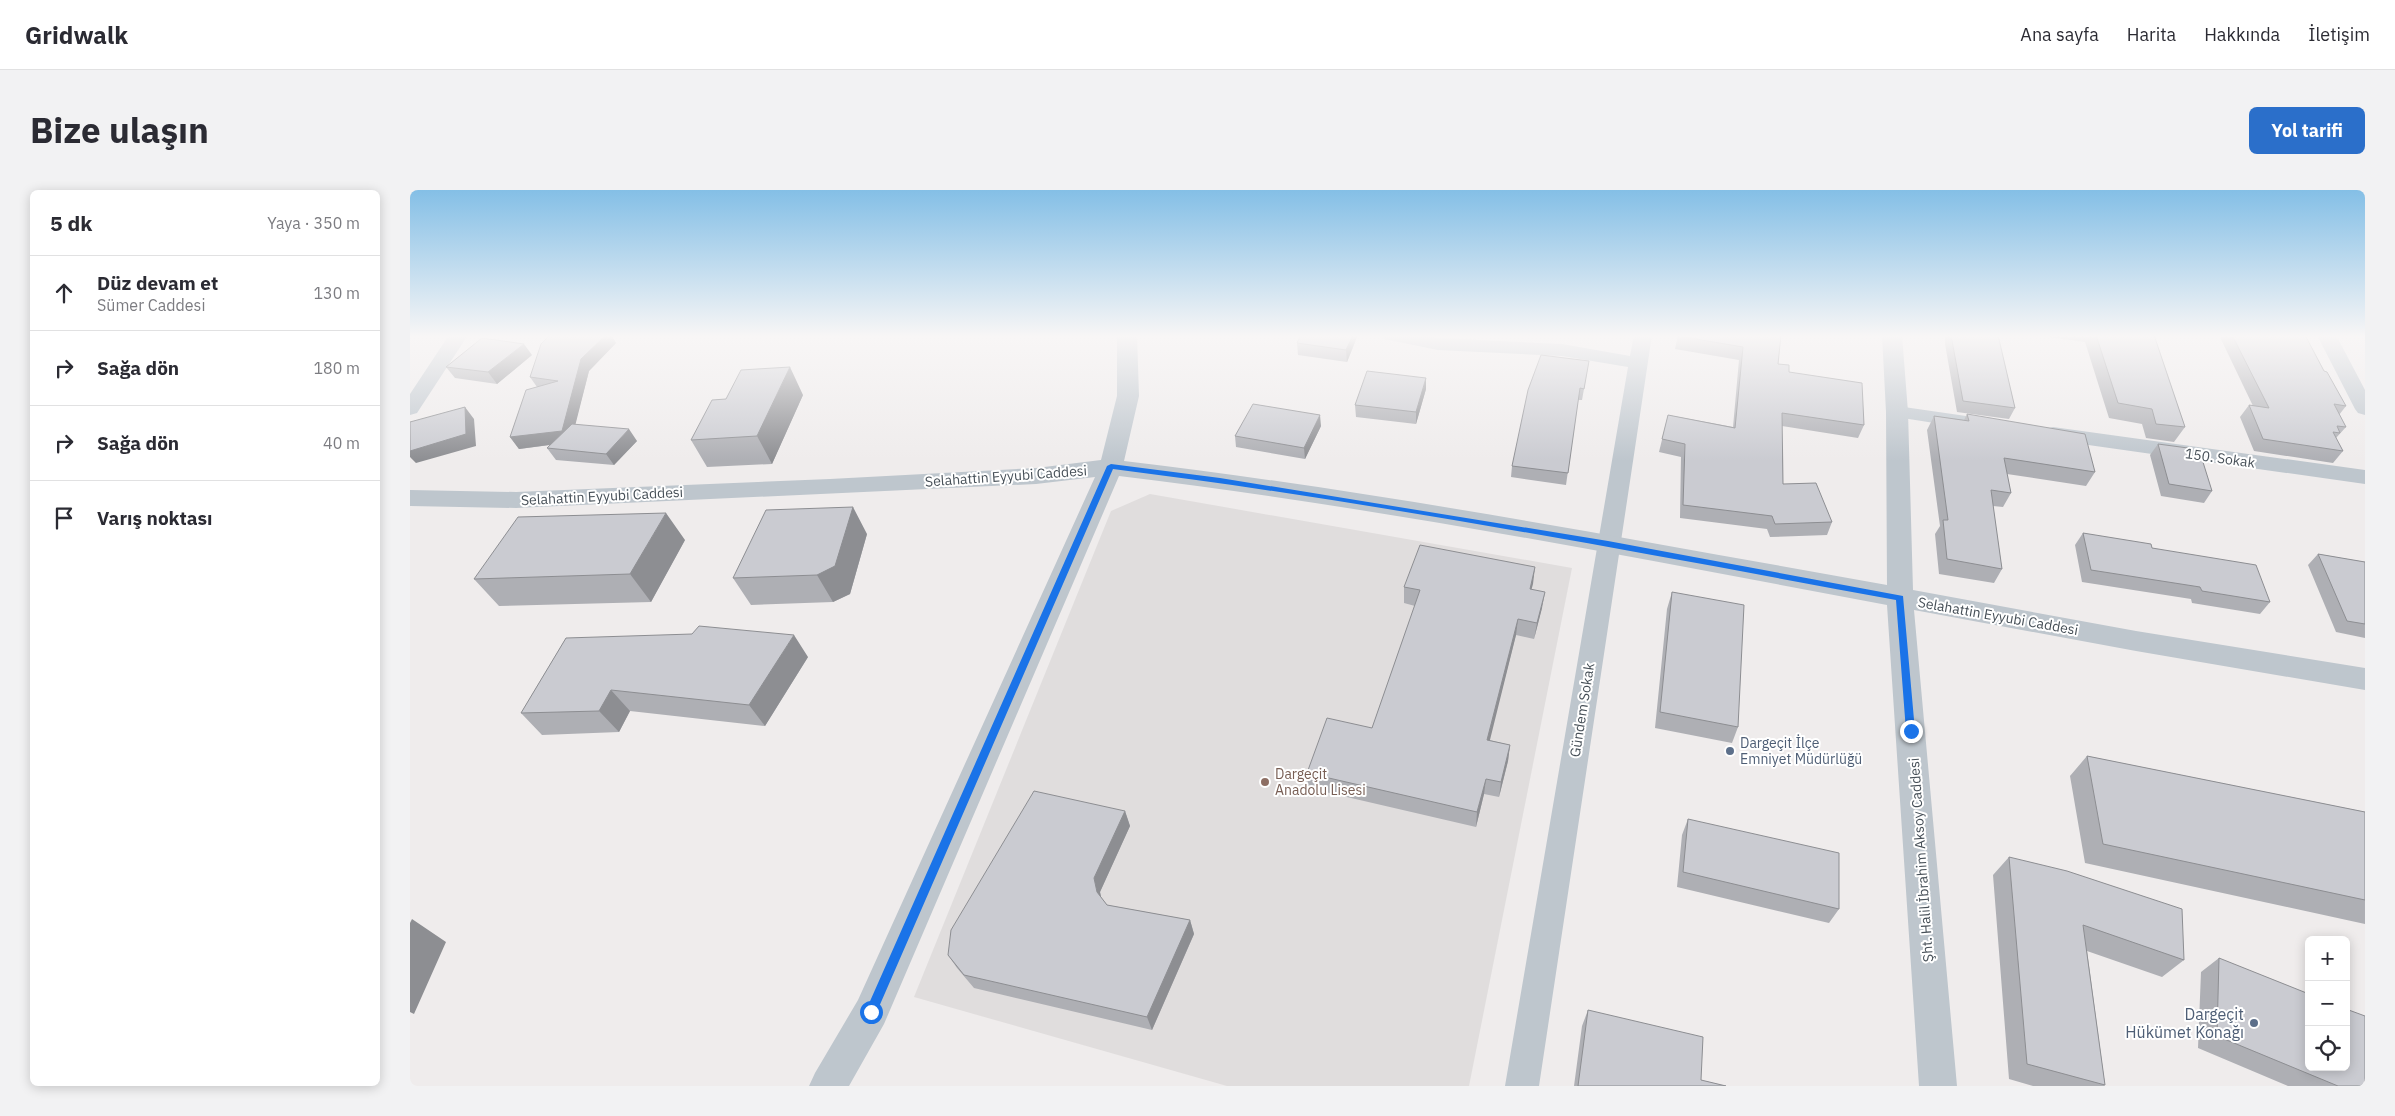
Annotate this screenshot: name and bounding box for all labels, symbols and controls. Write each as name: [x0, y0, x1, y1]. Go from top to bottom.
text: Gridwalk: [25, 19, 128, 51]
text: Ana sayfa: [2020, 23, 2099, 46]
text: Harita: [2127, 23, 2176, 46]
text: Hakkında: [2204, 23, 2280, 46]
text: İletişim: [2308, 23, 2370, 46]
text: Bize ulaşın: [30, 107, 209, 153]
button: Yol tarifi: [2249, 107, 2365, 154]
text: 5 dk: [50, 209, 92, 237]
text: Yaya · 350 m: [267, 213, 360, 233]
text: Düz devam et: [97, 271, 218, 295]
icon: ahead: [50, 279, 78, 307]
text: 130 m: [313, 283, 360, 303]
text: Sümer Caddesi: [97, 295, 205, 315]
icon: right: [50, 354, 78, 382]
text: Sağa dön: [97, 356, 179, 380]
text: 180 m: [313, 358, 360, 378]
icon: right: [50, 429, 78, 457]
text: Sağa dön: [97, 431, 179, 455]
text: 40 m: [323, 433, 360, 453]
street label: 150. Sokak: [2184, 444, 2257, 472]
street label: Selahattin Eyyubi Caddesi: [924, 461, 1088, 491]
street label: Selahattin Eyyubi Caddesi: [520, 483, 684, 509]
icon: arrive: [50, 504, 78, 532]
text: Varış noktası: [97, 506, 212, 530]
street label: Selahattin Eyyubi Caddesi: [1916, 593, 2080, 639]
street label: Gündem Sokak: [1566, 661, 1598, 758]
route end: [1900, 720, 1923, 743]
place label: Dargeçit İlçe Emniyet Müdürlüğü: [1740, 734, 1862, 768]
marker: Dargeçit İlçe Emniyet Müdürlüğü: [1724, 745, 1736, 757]
street label: Şht. Halil İbrahim Aksoy Caddesi: [1905, 757, 1937, 963]
place label: Dargeçit Anadolu Lisesi: [1275, 765, 1366, 799]
marker: Dargeçit Anadolu Lisesi: [1259, 776, 1271, 788]
map controls: [2305, 936, 2350, 1071]
button: +: [2305, 936, 2350, 981]
button: −: [2305, 981, 2350, 1026]
route start: [860, 1001, 883, 1024]
place label: Dargeçit Hükümet Konağı: [2125, 1004, 2244, 1042]
marker: Dargeçit Hükümet Konağı: [2248, 1017, 2260, 1029]
button: locate: [2305, 1026, 2350, 1071]

